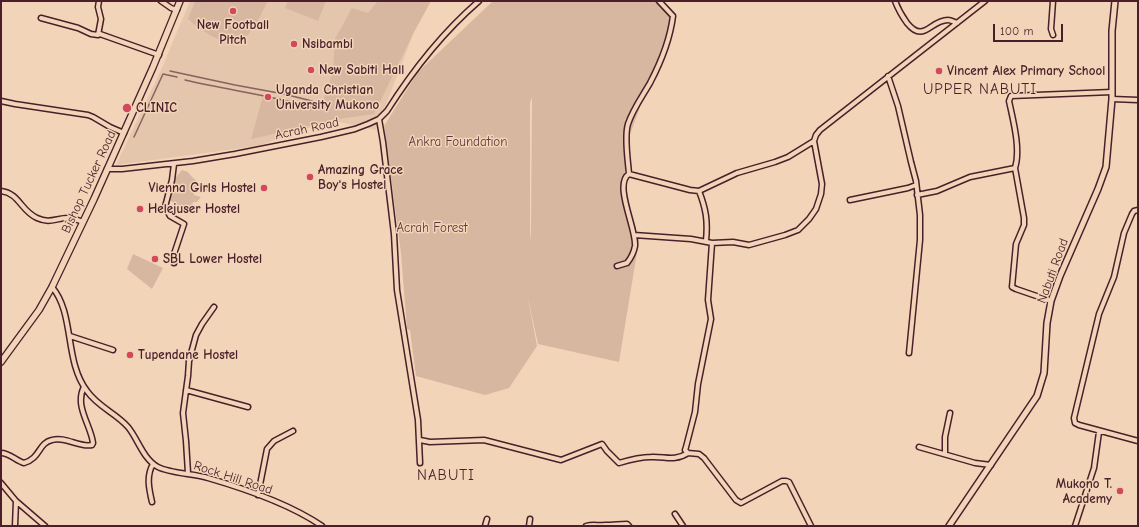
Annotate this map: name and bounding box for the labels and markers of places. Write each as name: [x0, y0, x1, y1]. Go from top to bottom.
marker: New Football Pitch: [228, 6, 238, 16]
place label: New Football Pitch: [197, 17, 269, 48]
place label: Nsibambi: [302, 36, 353, 52]
marker: Nsibambi: [289, 39, 299, 49]
place label: New Sabiti Hall: [319, 62, 404, 78]
place label: Vincent Alex Primary School: [947, 63, 1105, 79]
marker: New Sabiti Hall: [306, 65, 316, 75]
marker: Vincent Alex Primary School: [934, 66, 944, 76]
place label: Uganda Christian University Mukono: [276, 82, 379, 113]
marker: Uganda Christian University Mukono: [263, 92, 273, 102]
place label: CLINIC: [136, 100, 177, 116]
marker: CLINIC: [121, 102, 133, 114]
place label: Amazing Grace Boy's Hostel: [318, 162, 403, 193]
marker: Amazing Grace Boy's Hostel: [305, 172, 315, 182]
place label: Vienna Girls Hostel: [148, 180, 256, 196]
marker: Vienna Girls Hostel: [259, 183, 269, 193]
place label: Helejuser Hostel: [148, 201, 240, 217]
marker: Helejuser Hostel: [135, 204, 145, 214]
place label: SBL Lower Hostel: [163, 251, 262, 267]
marker: SBL Lower Hostel: [150, 254, 160, 264]
place label: Tupendane Hostel: [138, 347, 238, 363]
marker: Tupendane Hostel: [125, 350, 135, 360]
place label: Mukono T. Academy: [1056, 476, 1112, 507]
marker: Mukono T. Academy: [1115, 486, 1125, 496]

